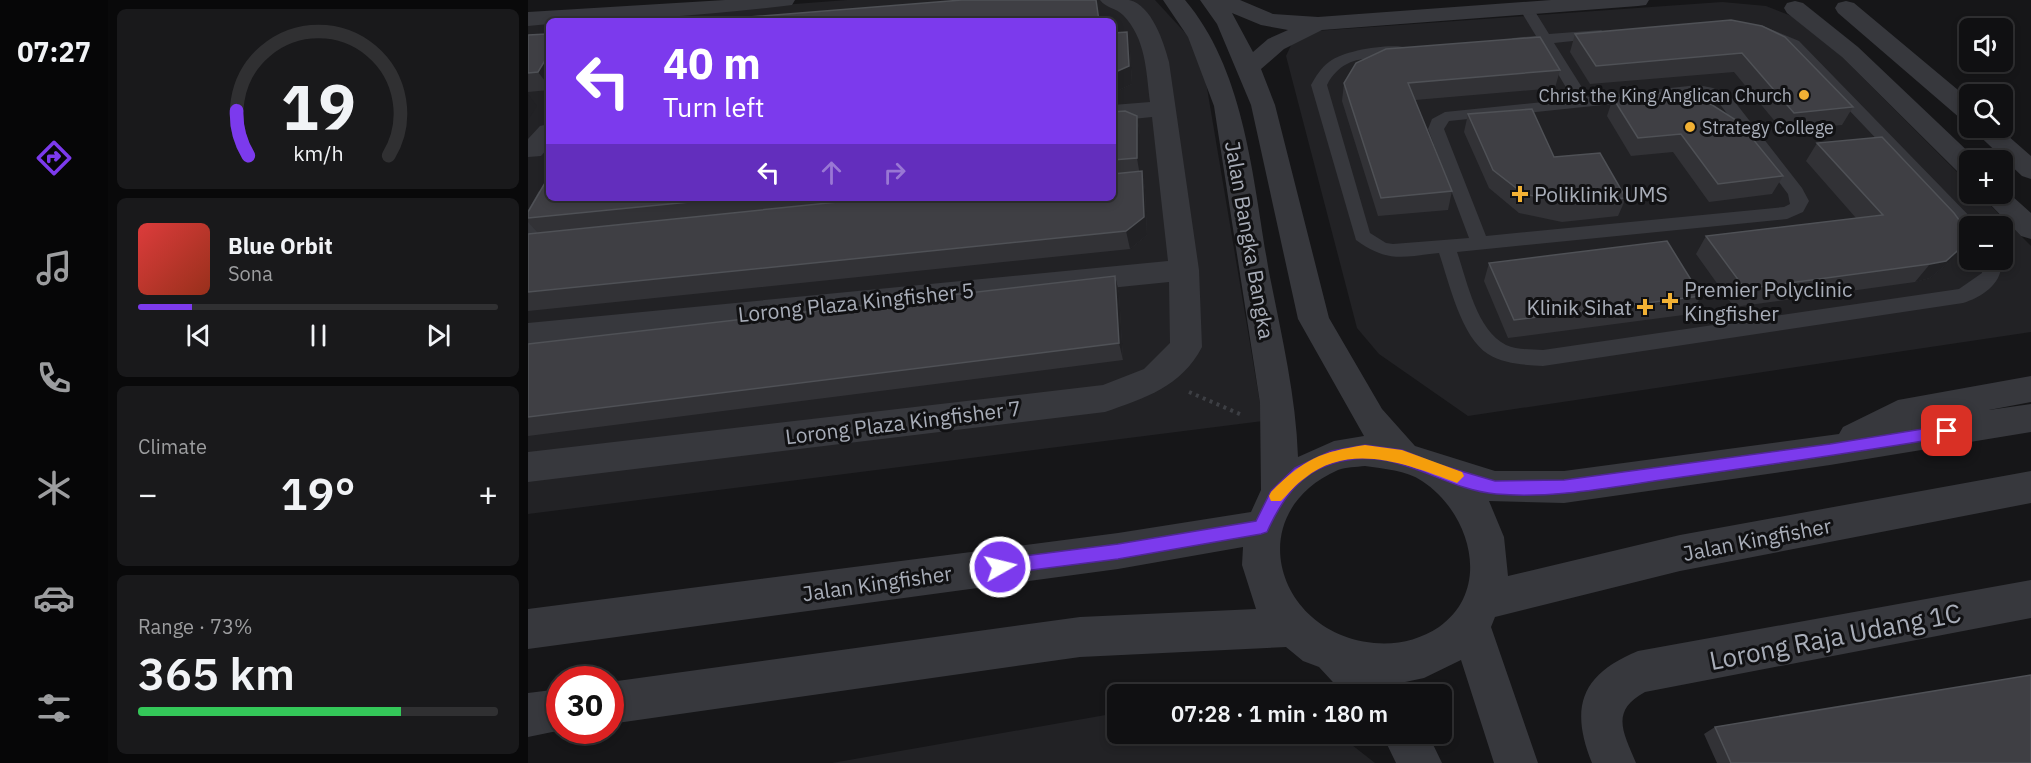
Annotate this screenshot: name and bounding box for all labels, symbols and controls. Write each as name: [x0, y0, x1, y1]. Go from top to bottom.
map controls: [1959, 18, 2013, 270]
button: sound: [1959, 18, 2013, 72]
text: 07:27: [17, 34, 91, 69]
text: 40 m: [663, 36, 761, 91]
icon: left: [564, 42, 642, 120]
text: 19: [281, 66, 355, 147]
place label: Christ the King Anglican Church: [1539, 84, 1792, 107]
button: search: [1959, 84, 2013, 138]
marker: Christ the King Anglican Church: [1797, 88, 1811, 102]
text: Turn left: [663, 89, 764, 124]
place label: Strategy College: [1702, 116, 1834, 139]
marker: Strategy College: [1683, 120, 1697, 134]
icon: directions: [33, 137, 75, 179]
text: km/h: [293, 139, 343, 167]
street label: Jalan Bangka Bangka: [1219, 139, 1281, 341]
button: +: [1959, 150, 2013, 204]
icon: left: [752, 156, 785, 189]
icon: ahead: [815, 156, 848, 189]
icon: right: [878, 156, 911, 189]
place label: Poliklinik UMS: [1534, 180, 1668, 208]
marker: Poliklinik UMS: [1511, 185, 1529, 203]
button: −: [1959, 216, 2013, 270]
text: Blue Orbit: [228, 231, 333, 260]
icon: music: [33, 247, 75, 289]
text: Sona: [228, 260, 273, 287]
place label: Premier Polyclinic Kingfisher: [1684, 275, 1853, 327]
street label: Lorong Plaza Kingfisher 5: [736, 276, 976, 328]
marker: Premier Polyclinic Kingfisher: [1661, 292, 1679, 310]
place label: Klinik Sihat: [1527, 293, 1632, 321]
marker: Klinik Sihat: [1636, 298, 1654, 316]
icon: previous: [182, 319, 215, 352]
icon: pause: [302, 319, 335, 352]
icon: next: [422, 319, 455, 352]
icon: phone: [33, 357, 75, 399]
street label: Lorong Plaza Kingfisher 7: [783, 394, 1023, 450]
pin: [1921, 405, 1972, 456]
icon: arrive: [1930, 414, 1963, 447]
text: Climate: [138, 433, 207, 460]
text: 19°: [280, 464, 356, 522]
icon: climate: [33, 467, 75, 509]
text: −: [138, 472, 158, 515]
text: +: [478, 472, 498, 515]
street label: Jalan Kingfisher: [1680, 511, 1834, 567]
position arrow: [968, 535, 1032, 599]
street label: Jalan Kingfisher: [800, 559, 954, 607]
icon: car: [33, 577, 75, 619]
street label: Lorong Raja Udang 1C: [1706, 595, 1964, 677]
text: Range · 73%: [138, 613, 253, 640]
text: 365 km: [138, 644, 295, 702]
speed limit sign: 30: [546, 666, 624, 744]
icon: filters: [33, 687, 75, 729]
text: 07:28 · 1 min · 180 m: [1171, 699, 1388, 728]

